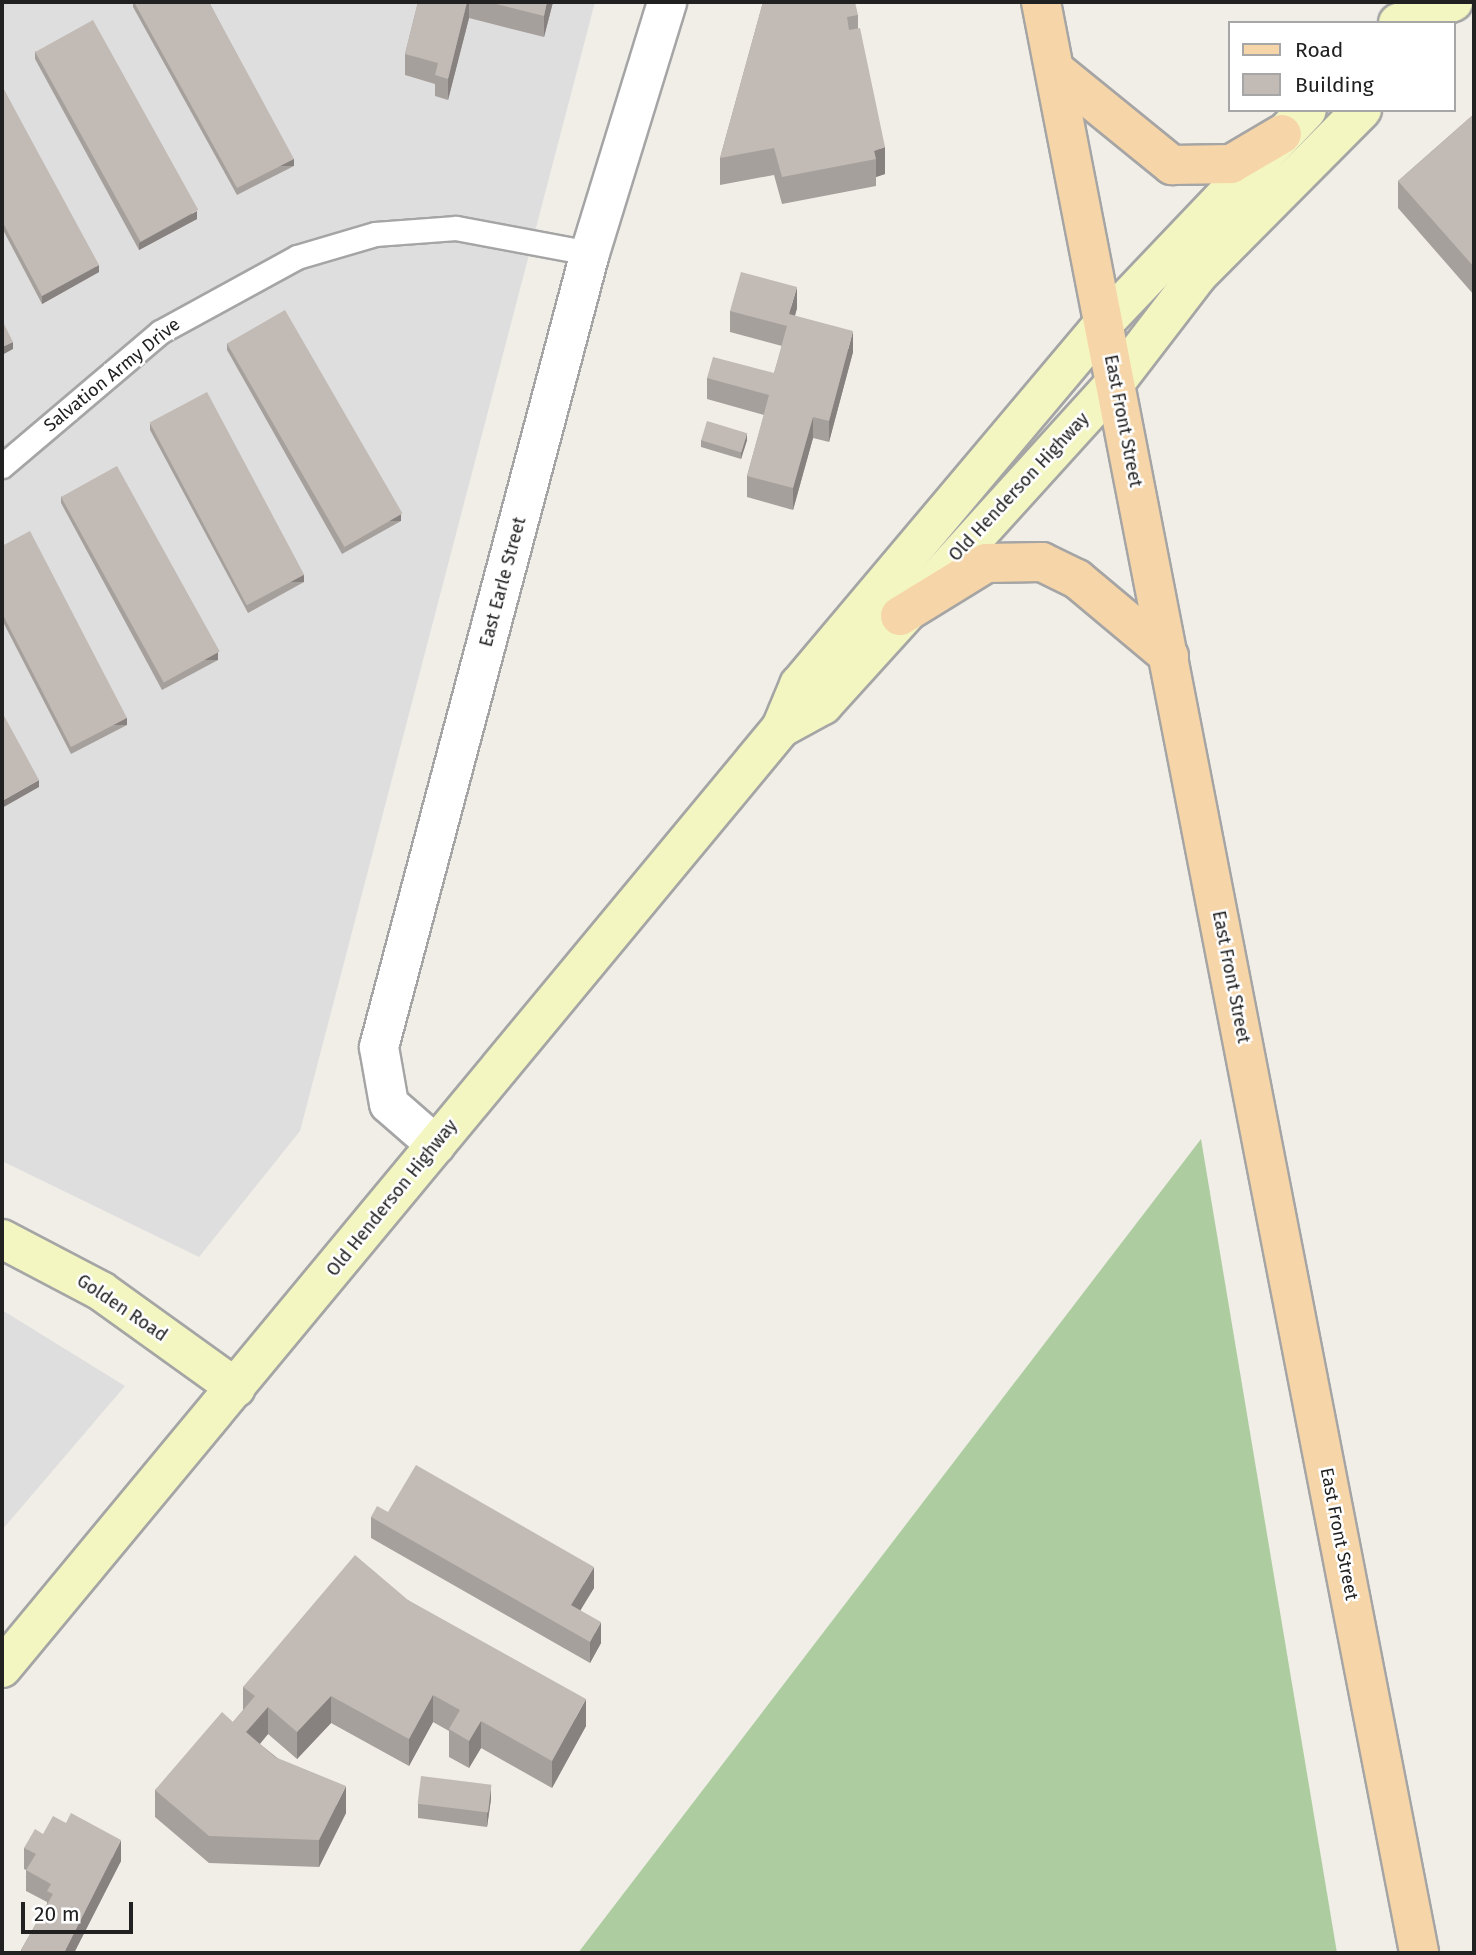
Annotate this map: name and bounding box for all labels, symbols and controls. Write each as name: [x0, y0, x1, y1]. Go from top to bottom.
legend: [1228, 21, 1455, 112]
text: Road: [1295, 37, 1343, 63]
text: Building: [1295, 72, 1374, 98]
street label: Salvation Army Drive: [40, 314, 184, 436]
street label: East Front Street: [1100, 353, 1146, 489]
street label: Old Henderson Highway: [944, 408, 1094, 566]
street label: East Earle Street: [475, 515, 531, 649]
street label: East Front Street: [1208, 909, 1254, 1045]
street label: Old Henderson Highway: [322, 1115, 462, 1281]
street label: Golden Road: [73, 1270, 171, 1346]
street label: East Front Street: [1316, 1466, 1362, 1602]
scale bar: [24, 1888, 136, 1932]
text: 20 m: [34, 1901, 80, 1927]

